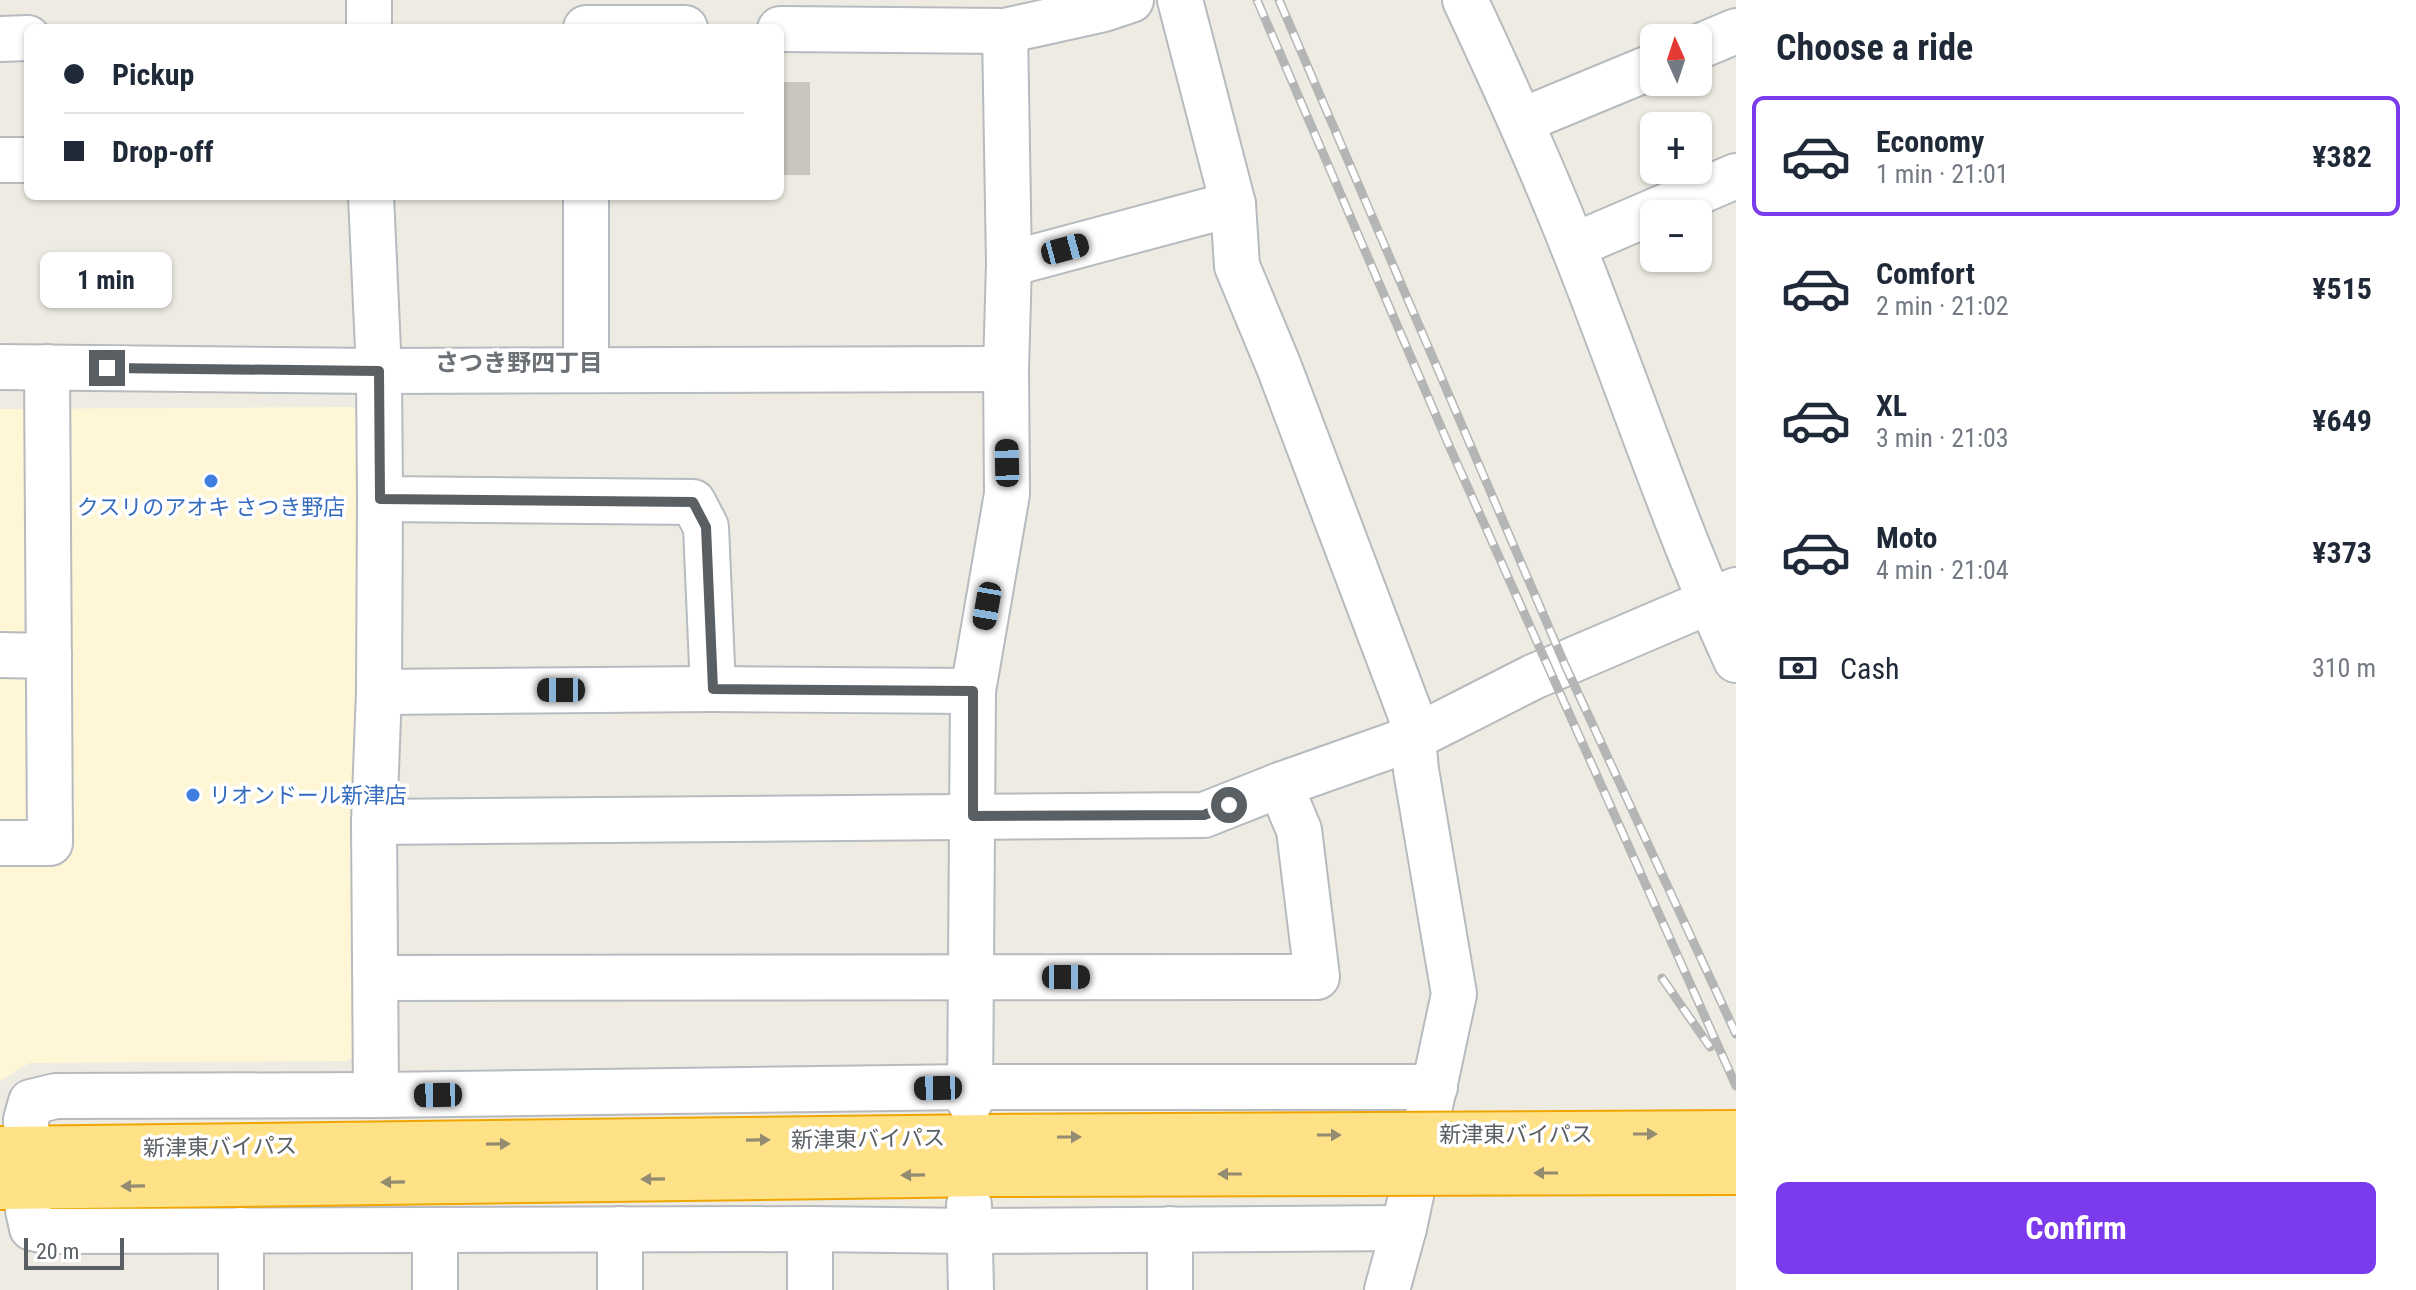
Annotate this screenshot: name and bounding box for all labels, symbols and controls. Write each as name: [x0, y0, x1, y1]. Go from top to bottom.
north arrow: [1640, 24, 1712, 96]
map controls: [1640, 24, 1712, 272]
text: Choose a ride: [1776, 27, 1973, 69]
text: Pickup: [112, 57, 194, 92]
button: +: [1640, 112, 1712, 184]
icon: car: [1780, 120, 1852, 192]
text: Economy: [1876, 124, 1984, 159]
text: Drop-off: [112, 134, 214, 169]
text: ¥382: [2312, 139, 2372, 174]
text: 1 min · 21:01: [1876, 159, 2009, 189]
button: −: [1640, 200, 1712, 272]
car: [1039, 231, 1091, 267]
callout: 1 min: [41, 252, 173, 308]
icon: car: [1780, 252, 1852, 324]
text: Comfort: [1876, 256, 1975, 291]
text: 1 min: [77, 265, 135, 295]
text: ¥515: [2312, 271, 2372, 306]
text: 2 min · 21:02: [1876, 291, 2009, 321]
district label: さつき野四丁目: [435, 349, 603, 377]
route end: [89, 350, 125, 386]
icon: car: [1780, 384, 1852, 456]
text: XL: [1876, 388, 1907, 423]
text: ¥649: [2312, 403, 2372, 438]
text: 3 min · 21:03: [1876, 423, 2009, 453]
car: [995, 439, 1019, 487]
marker: クスリのアオキ さつき野店: [202, 472, 220, 490]
place label: クスリのアオキ さつき野店: [77, 495, 345, 520]
icon: car: [1780, 516, 1852, 588]
text: Moto: [1876, 520, 1937, 555]
text: ¥373: [2312, 535, 2372, 570]
text: 4 min · 21:04: [1876, 555, 2009, 585]
car: [971, 580, 1003, 632]
icon: cash: [1776, 646, 1820, 690]
text: Cash: [1840, 651, 1900, 686]
text: 310 m: [2312, 653, 2376, 683]
car: [537, 678, 585, 702]
place label: リオンドール新津店: [209, 783, 407, 808]
marker: リオンドール新津店: [184, 786, 202, 804]
route start: [1211, 787, 1247, 823]
car: [1042, 965, 1090, 989]
car: [914, 1076, 962, 1100]
car: [414, 1083, 462, 1107]
street label: 新津東バイパス: [1439, 1122, 1593, 1147]
street label: 新津東バイパス: [791, 1125, 945, 1153]
one-way arrow: [1633, 1128, 1658, 1140]
one-way arrow: [1317, 1129, 1342, 1141]
one-way arrow: [1057, 1131, 1082, 1143]
street label: 新津東バイパス: [143, 1133, 297, 1161]
one-way arrow: [746, 1134, 771, 1146]
one-way arrow: [486, 1137, 511, 1150]
one-way arrow: [1217, 1167, 1242, 1180]
one-way arrow: [1533, 1167, 1558, 1179]
one-way arrow: [900, 1169, 925, 1181]
one-way arrow: [640, 1173, 665, 1185]
one-way arrow: [380, 1176, 405, 1188]
one-way arrow: [120, 1179, 145, 1192]
button: Confirm: [1776, 1182, 2376, 1274]
scale bar: [24, 1234, 124, 1270]
text: 20 m: [36, 1239, 79, 1264]

